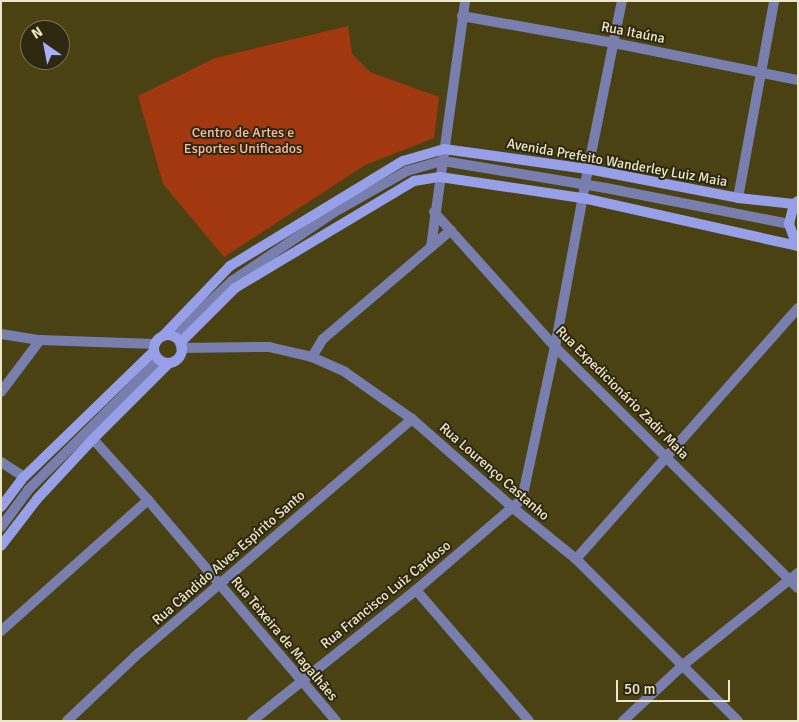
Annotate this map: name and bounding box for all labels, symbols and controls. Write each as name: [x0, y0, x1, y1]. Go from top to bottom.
street label: Rua Itaúna: [600, 19, 666, 47]
north arrow: [20, 20, 70, 70]
text: N: [28, 23, 46, 43]
park label: Centro de Artes e Esportes Unificados: [184, 125, 302, 158]
street label: Avenida Prefeito Wanderley Luiz Maia: [505, 135, 729, 191]
street label: Rua Expedicionário Zadir Maia: [552, 323, 692, 463]
street label: Rua Lourenço Castanho: [436, 420, 552, 524]
street label: Rua Cândido Alves Espírito Santo: [149, 487, 309, 629]
street label: Rua Francisco Luiz Cardoso: [318, 537, 454, 653]
street label: Rua Teixeira de Magalhães: [227, 574, 341, 704]
scale bar: [619, 670, 733, 702]
text: 50 m: [624, 680, 655, 698]

